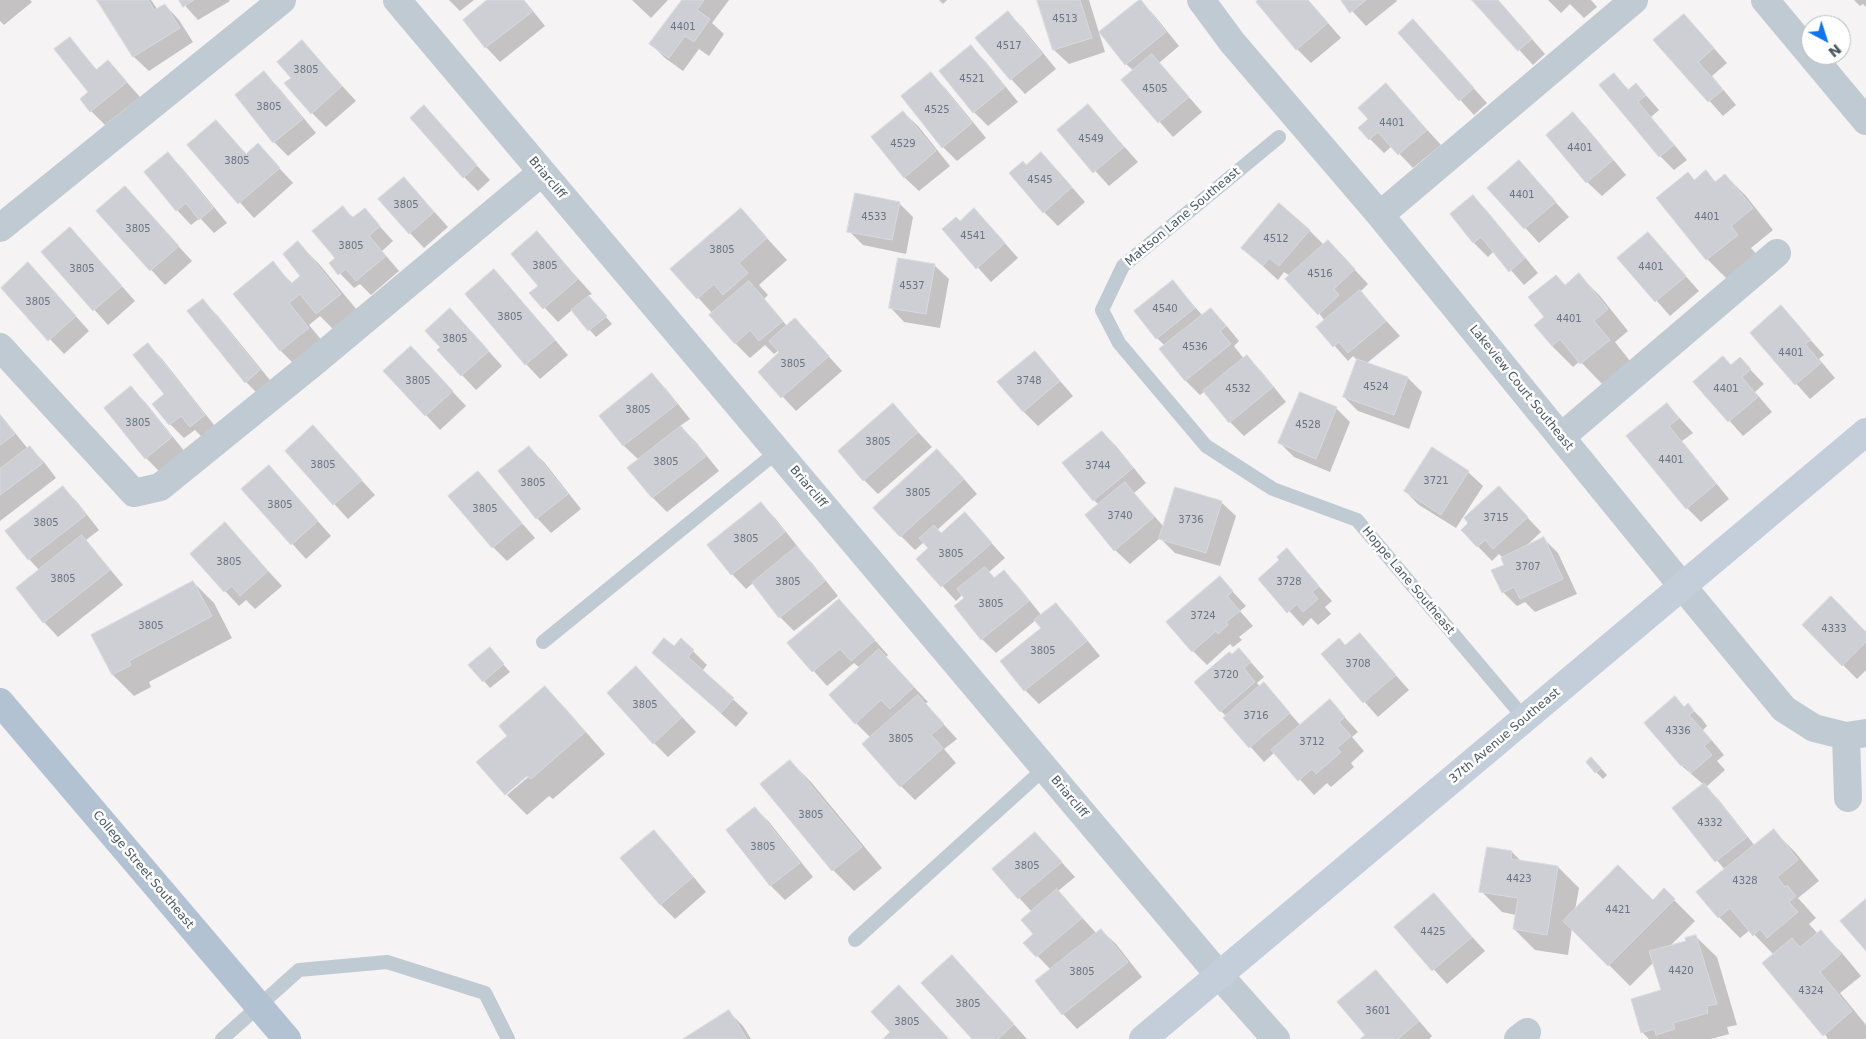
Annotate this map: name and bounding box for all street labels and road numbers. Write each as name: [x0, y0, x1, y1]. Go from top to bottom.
street label: Briarcliff: [525, 154, 569, 202]
street label: Mattson Lane Southeast: [1123, 165, 1243, 269]
street label: Lakeview Court Southeast: [1466, 323, 1576, 453]
street label: Briarcliff: [786, 463, 830, 511]
street label: Hoppe Lane Southeast: [1359, 524, 1457, 638]
street label: 37th Avenue Southeast: [1447, 685, 1563, 787]
street label: Briarcliff: [1047, 773, 1091, 821]
street label: College Street Southeast: [89, 808, 197, 932]

